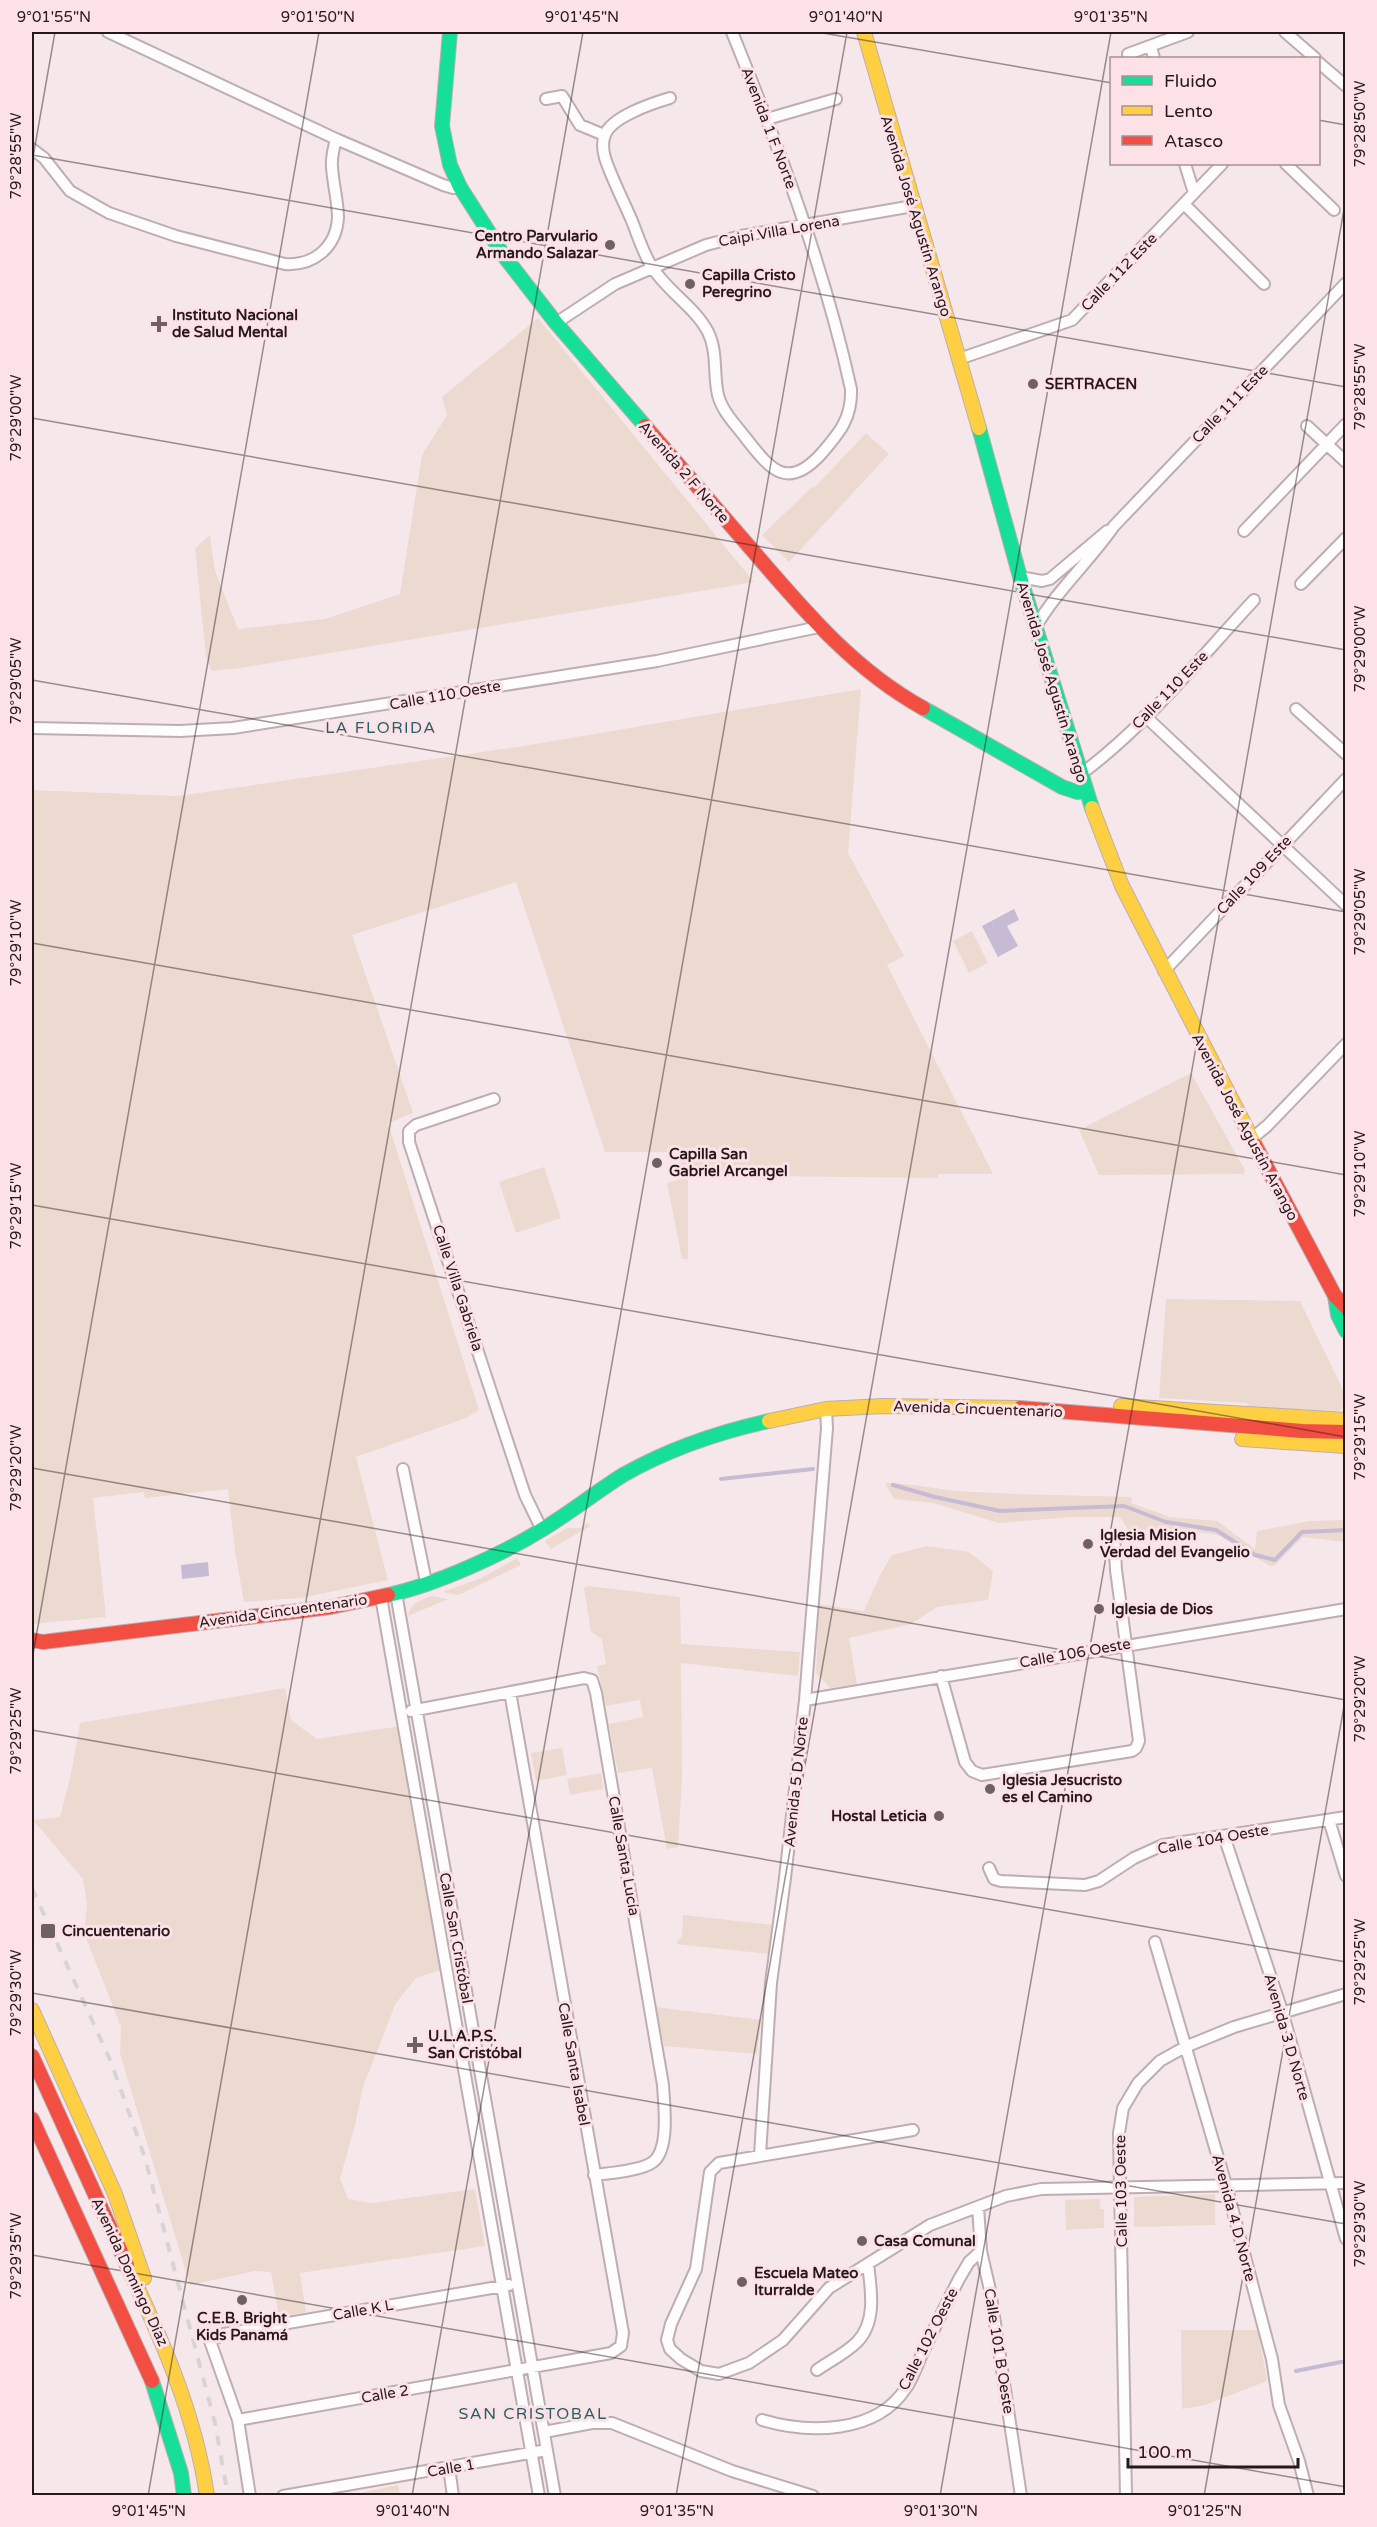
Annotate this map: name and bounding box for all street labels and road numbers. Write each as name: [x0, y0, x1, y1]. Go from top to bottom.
street label: Avenida 1 F Norte: [738, 65, 800, 191]
street label: Avenida José Agustín Arango: [877, 113, 955, 319]
street label: Caipi Villa Lorena: [717, 211, 841, 251]
street label: Calle 112 Este: [1077, 229, 1161, 315]
street label: Calle 111 Este: [1188, 361, 1272, 447]
street label: Avenida 2 F Norte: [635, 417, 733, 527]
street label: Avenida José Agustín Arango: [1013, 579, 1091, 785]
street label: Calle 110 Este: [1128, 647, 1212, 733]
street label: Calle 110 Oeste: [388, 676, 502, 714]
street label: Calle 109 Este: [1213, 832, 1295, 918]
street label: Avenida José Agustín Arango: [1188, 1030, 1302, 1224]
street label: Calle Villa Gabriela: [429, 1222, 487, 1354]
street label: Avenida Cincuentenario: [893, 1397, 1063, 1421]
street label: Avenida Cincuentenario: [198, 1590, 368, 1632]
street label: Calle 106 Oeste: [1018, 1634, 1132, 1672]
street label: Avenida 5 D Norte: [780, 1716, 812, 1848]
street label: Calle Santa Lucía: [605, 1795, 643, 1917]
street label: Calle 104 Oeste: [1156, 1820, 1270, 1858]
street label: Calle San Cristóbal: [436, 1871, 476, 2005]
street label: Avenida 3 D Norte: [1260, 1972, 1314, 2102]
street label: Calle Santa Isabel: [554, 2001, 594, 2127]
street label: Calle 103 Oeste: [1111, 2135, 1131, 2247]
street label: Avenida 4 D Norte: [1208, 2152, 1260, 2284]
street label: Avenida Domingo Díaz: [88, 2195, 172, 2349]
street label: Calle 102 Oeste: [894, 2285, 962, 2393]
street label: Calle 101 B Oeste: [980, 2287, 1018, 2415]
street label: Calle K L: [331, 2296, 395, 2324]
street label: Calle 2: [360, 2381, 410, 2407]
street label: Calle 1: [426, 2455, 476, 2481]

